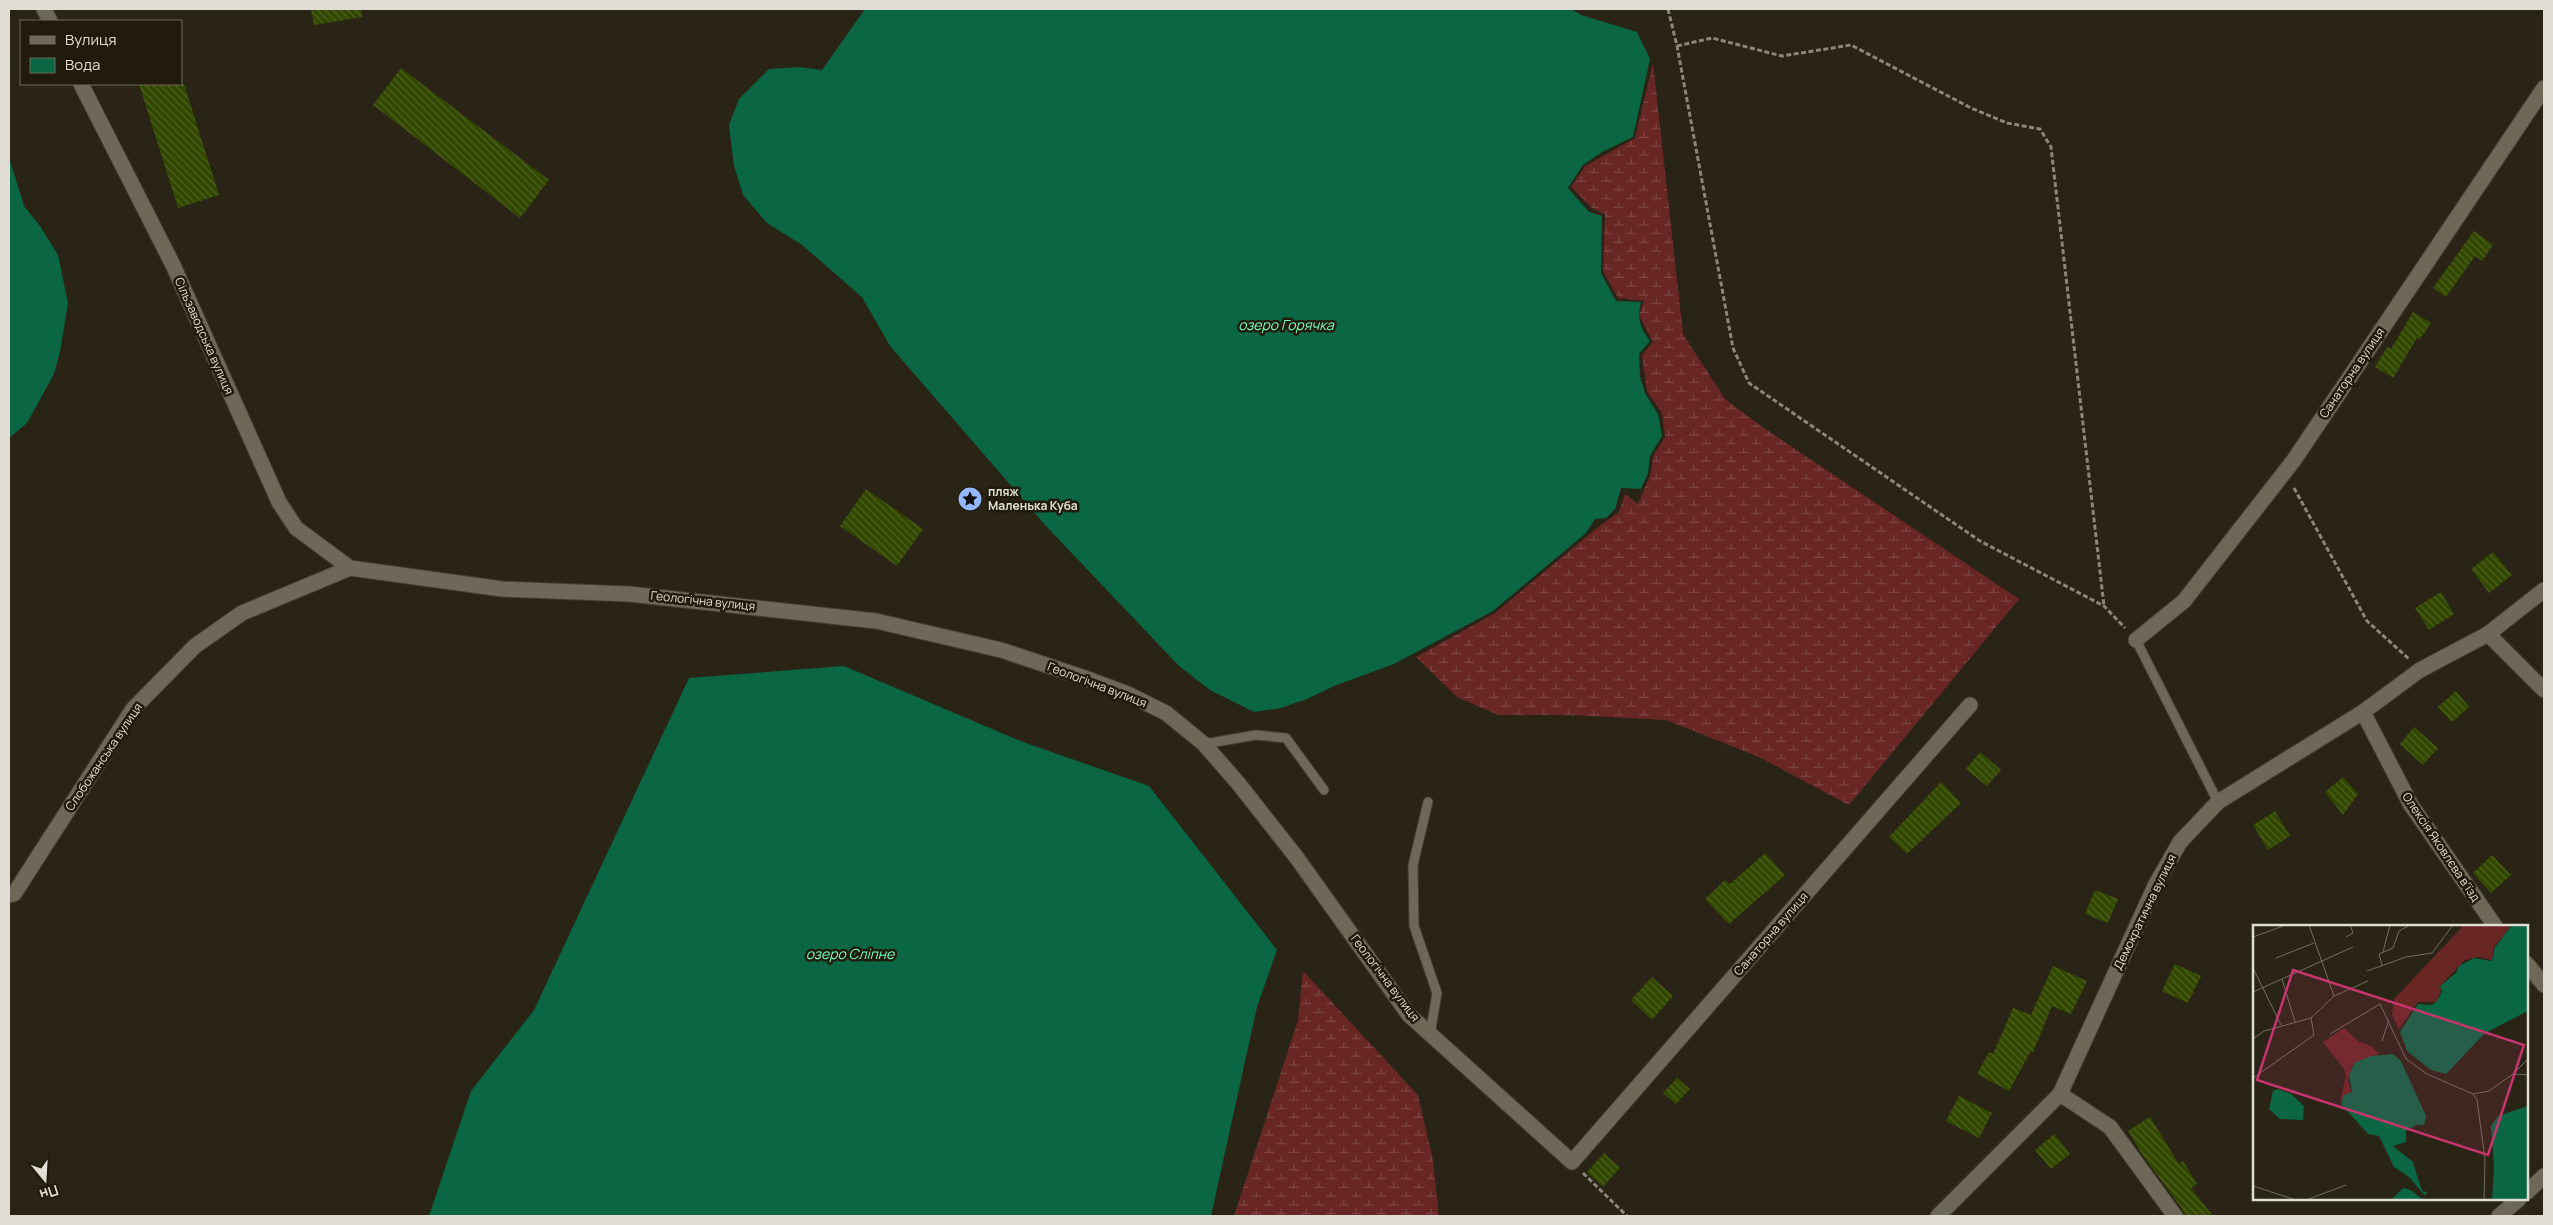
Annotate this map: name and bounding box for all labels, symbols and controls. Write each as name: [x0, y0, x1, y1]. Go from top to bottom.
legend: [20, 20, 182, 85]
text: Вулиця: [65, 29, 117, 50]
text: Вода: [65, 54, 100, 75]
street label: Сільзаводська вулиця: [171, 275, 238, 397]
water label: озеро Горячка: [1238, 315, 1335, 334]
street label: Санаторна вулиця: [2315, 324, 2388, 421]
place label: пляж Маленька Куба: [988, 483, 1078, 514]
place icon: пляж Маленька Куба: [957, 486, 983, 512]
street label: Геологічна вулиця: [650, 587, 756, 614]
street label: Геологічна вулиця: [1045, 658, 1149, 711]
street label: Слобожанська вулиця: [61, 699, 146, 814]
street label: Олексія Яковлєва в’їзд: [2399, 789, 2484, 905]
street label: Демократична вулиця: [2109, 851, 2180, 972]
street label: Санаторна вулиця: [1730, 888, 1812, 979]
inset map: [2253, 925, 2528, 1200]
street label: Геологічна вулиця: [1347, 931, 1424, 1025]
water label: озеро Сліпне: [806, 944, 895, 963]
north arrow: [20, 1155, 70, 1205]
text: Пн: [37, 1181, 61, 1205]

